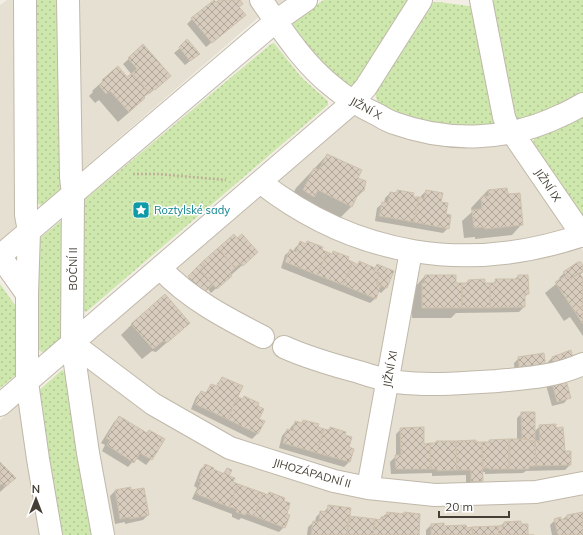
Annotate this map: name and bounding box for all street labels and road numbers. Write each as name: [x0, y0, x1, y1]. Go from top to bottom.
street label: JIŽNÍ X: [348, 94, 385, 123]
street label: JIŽNÍ IX: [532, 166, 565, 205]
street label: BOČNÍ II: [66, 247, 80, 291]
street label: JIŽNÍ XI: [380, 350, 400, 388]
street label: JIHOZÁPADNÍ II: [272, 455, 352, 491]

